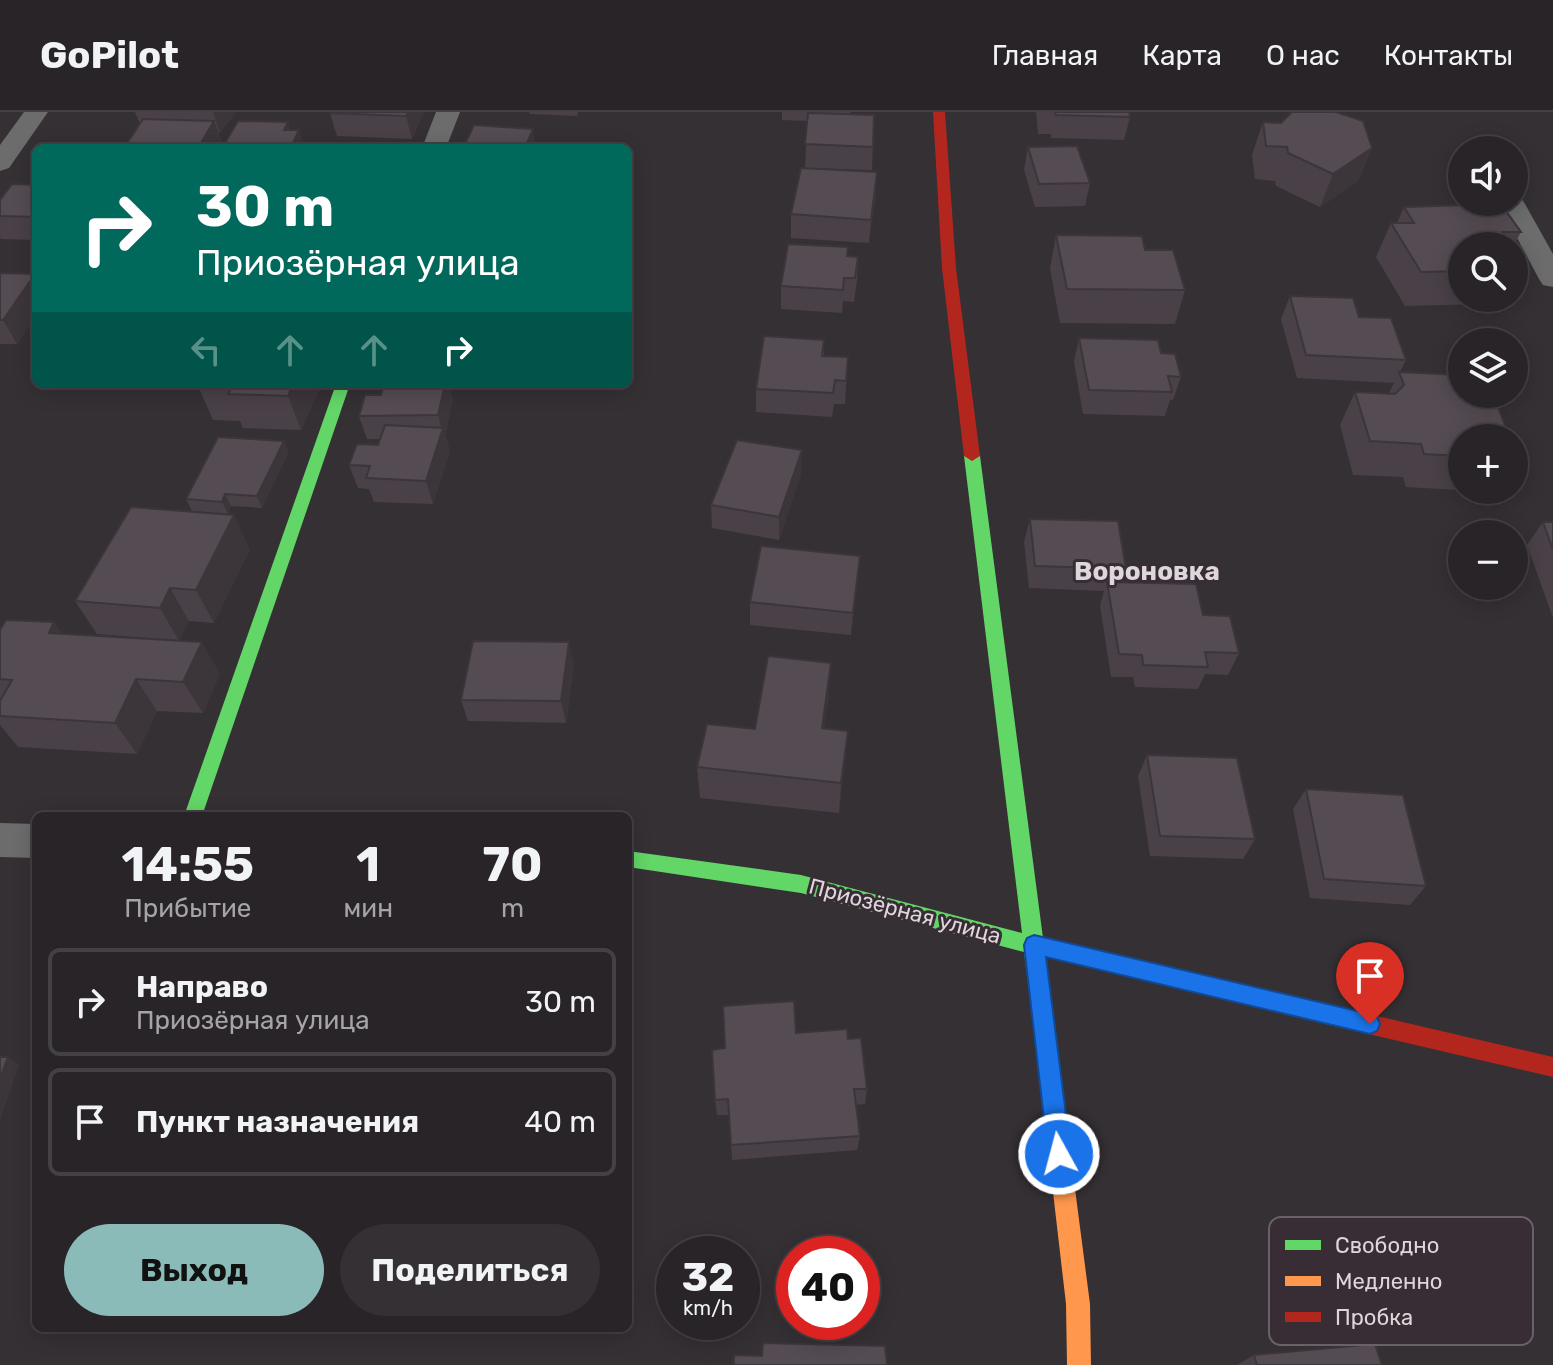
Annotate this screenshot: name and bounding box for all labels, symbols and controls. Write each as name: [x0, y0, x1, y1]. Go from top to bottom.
text: GoPilot: [40, 32, 179, 78]
text: Главная: [992, 39, 1098, 72]
text: Карта: [1142, 39, 1222, 72]
text: О нас: [1266, 39, 1340, 72]
text: Контакты: [1384, 39, 1513, 72]
map controls: [1448, 136, 1528, 600]
button: sound: [1448, 136, 1528, 216]
text: 30 m: [196, 174, 334, 240]
icon: right: [64, 176, 168, 280]
button: search: [1448, 232, 1528, 312]
text: Приозёрная улица: [196, 241, 520, 284]
icon: left: [184, 328, 228, 372]
icon: ahead: [268, 328, 312, 372]
icon: ahead: [352, 328, 396, 372]
icon: right: [436, 328, 480, 372]
button: layers: [1448, 328, 1528, 408]
button: +: [1448, 424, 1528, 504]
button: −: [1448, 520, 1528, 600]
district label: Вороновка: [1074, 556, 1220, 587]
text: 14:55: [121, 836, 254, 893]
text: 1: [356, 836, 380, 893]
text: 70: [482, 836, 543, 893]
street label: Приозёрная улица: [806, 872, 1004, 950]
text: Прибытие: [124, 893, 251, 924]
text: мин: [344, 893, 393, 924]
text: m: [501, 893, 524, 924]
pin: [1336, 942, 1404, 1024]
icon: arrive: [1348, 954, 1392, 998]
text: Направо: [136, 969, 268, 1005]
icon: right: [68, 980, 112, 1024]
text: 30 m: [525, 984, 596, 1020]
text: Приозёрная улица: [136, 1005, 370, 1036]
icon: arrive: [68, 1100, 112, 1144]
text: Пункт назначения: [136, 1104, 419, 1140]
text: 40 m: [524, 1104, 596, 1140]
position arrow: [1017, 1112, 1101, 1196]
legend: [1269, 1217, 1533, 1345]
button: Выход: [64, 1224, 324, 1316]
button: Поделиться: [340, 1224, 600, 1316]
text: Свободно: [1335, 1232, 1439, 1259]
speed limit sign: 40: [776, 1236, 880, 1340]
text: 32: [682, 1254, 734, 1301]
text: Медленно: [1335, 1268, 1443, 1295]
text: km/h: [683, 1296, 733, 1320]
text: Пробка: [1335, 1304, 1413, 1331]

